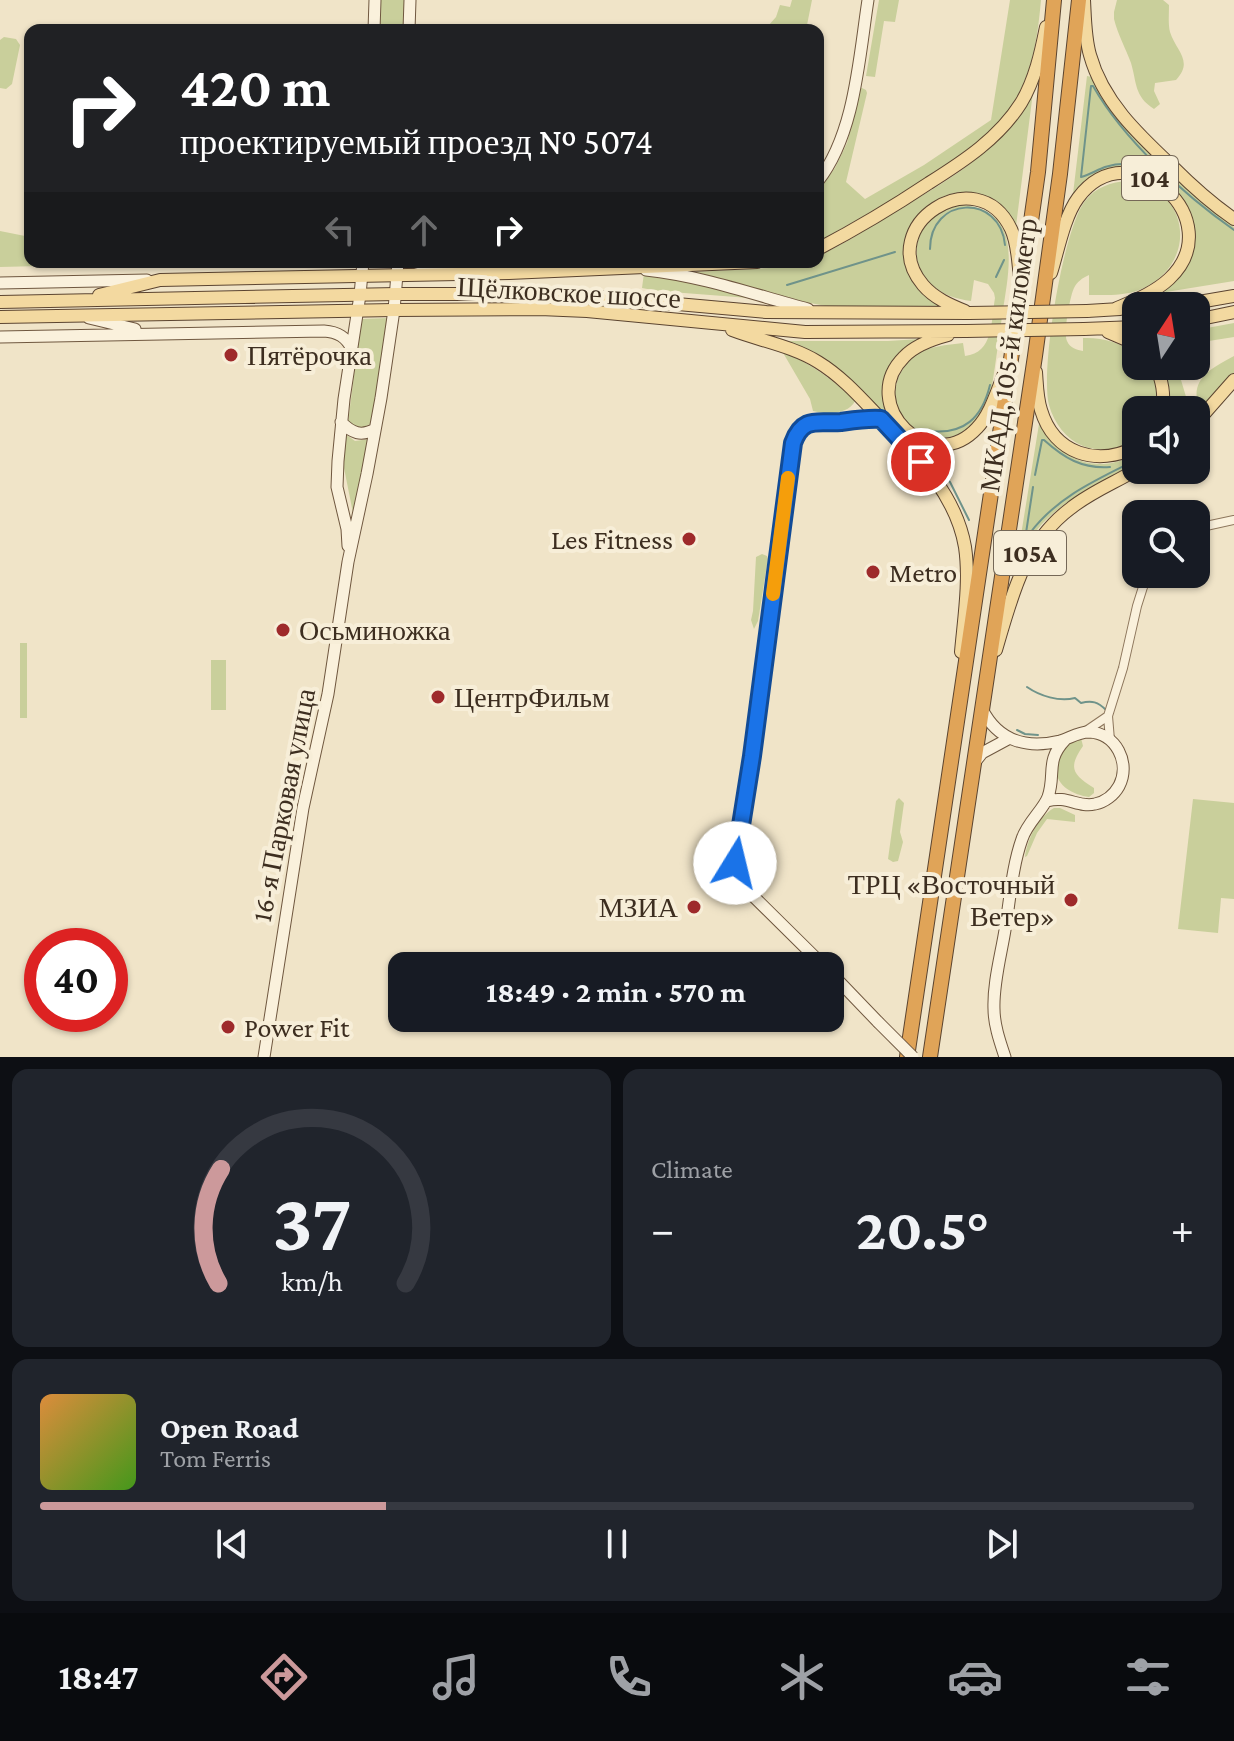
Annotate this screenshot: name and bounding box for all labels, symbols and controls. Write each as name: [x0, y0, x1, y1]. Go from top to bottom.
icon: right: [48, 56, 152, 160]
text: 420 m: [180, 56, 330, 118]
text: проектируемый проезд № 5074: [180, 122, 653, 162]
road number: 104: [1122, 156, 1178, 200]
icon: left: [318, 208, 362, 252]
icon: ahead: [402, 208, 446, 252]
icon: right: [486, 208, 530, 252]
street label: МКАД, 105-й километр: [974, 216, 1043, 494]
street label: Щёлковское шоссе: [456, 271, 682, 314]
north arrow: [1122, 292, 1210, 380]
map controls: [1122, 292, 1210, 588]
place label: Пятёрочка: [247, 340, 372, 371]
marker: Пятёрочка: [222, 346, 240, 364]
button: sound: [1122, 396, 1210, 484]
pin: [887, 428, 955, 496]
icon: arrive: [899, 440, 943, 484]
button: search: [1122, 500, 1210, 588]
place label: Les Fitness: [551, 524, 673, 555]
marker: Les Fitness: [680, 530, 698, 548]
road number: 105A: [994, 531, 1066, 575]
place label: Metro: [889, 557, 957, 588]
marker: Metro: [864, 563, 882, 581]
place label: Осьминожка: [299, 615, 451, 646]
marker: Осьминожка: [274, 621, 292, 639]
place label: ЦентрФильм: [454, 682, 610, 713]
street label: 16-я Парковая улица: [246, 685, 321, 924]
marker: ЦентрФильм: [429, 688, 447, 706]
position arrow: [693, 821, 777, 905]
place label: ТРЦ «Восточный Ветер»: [848, 869, 1055, 932]
marker: ТРЦ «Восточный Ветер»: [1062, 891, 1080, 909]
place label: МЗИА: [599, 892, 679, 923]
marker: МЗИА: [685, 898, 703, 916]
speed limit sign: 40: [24, 928, 128, 1032]
text: 18:49 · 2 min · 570 m: [486, 975, 746, 1008]
place label: Power Fit: [244, 1012, 350, 1043]
marker: Power Fit: [219, 1018, 237, 1036]
text: Climate: [651, 1155, 733, 1184]
text: 37: [272, 1175, 351, 1268]
text: 20.5°: [856, 1195, 989, 1262]
text: −: [651, 1205, 674, 1253]
text: +: [1171, 1205, 1194, 1253]
text: km/h: [281, 1265, 342, 1297]
text: Open Road: [160, 1411, 299, 1444]
text: Tom Ferris: [160, 1444, 271, 1473]
icon: previous: [210, 1522, 254, 1566]
icon: pause: [595, 1522, 639, 1566]
icon: next: [980, 1522, 1024, 1566]
icon: directions: [256, 1649, 312, 1705]
icon: music: [428, 1649, 484, 1705]
icon: phone: [601, 1649, 657, 1705]
icon: climate: [774, 1649, 830, 1705]
icon: car: [947, 1649, 1003, 1705]
icon: filters: [1120, 1649, 1176, 1705]
text: 18:47: [58, 1657, 139, 1697]

